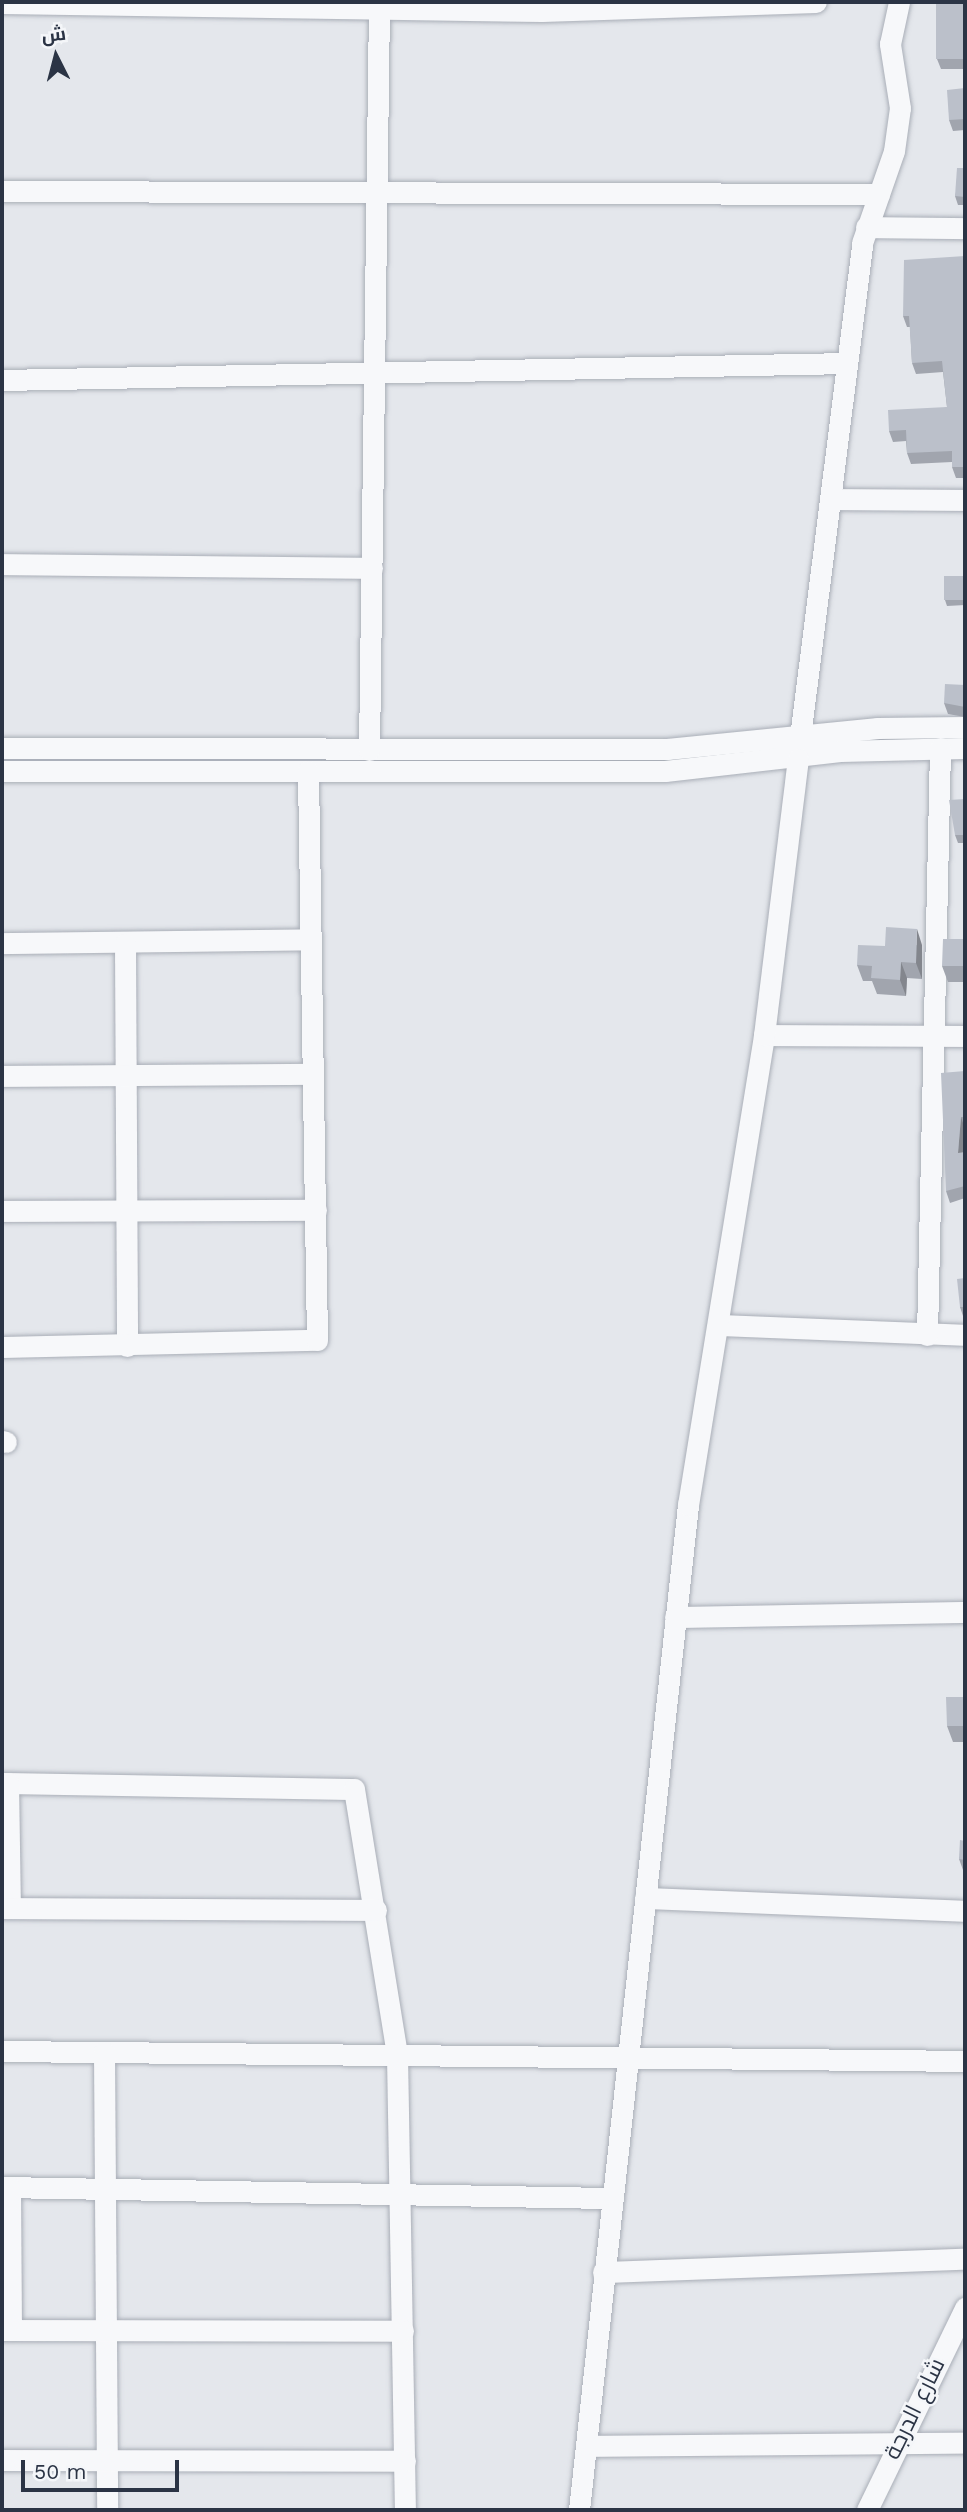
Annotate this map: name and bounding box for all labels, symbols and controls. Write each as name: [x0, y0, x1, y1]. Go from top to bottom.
north arrow: [21, 21, 91, 91]
text: ش: [40, 22, 67, 47]
street label: شارع الدرجة: [879, 2354, 951, 2464]
scale bar: [24, 2446, 182, 2490]
text: 50 m: [34, 2459, 86, 2484]

